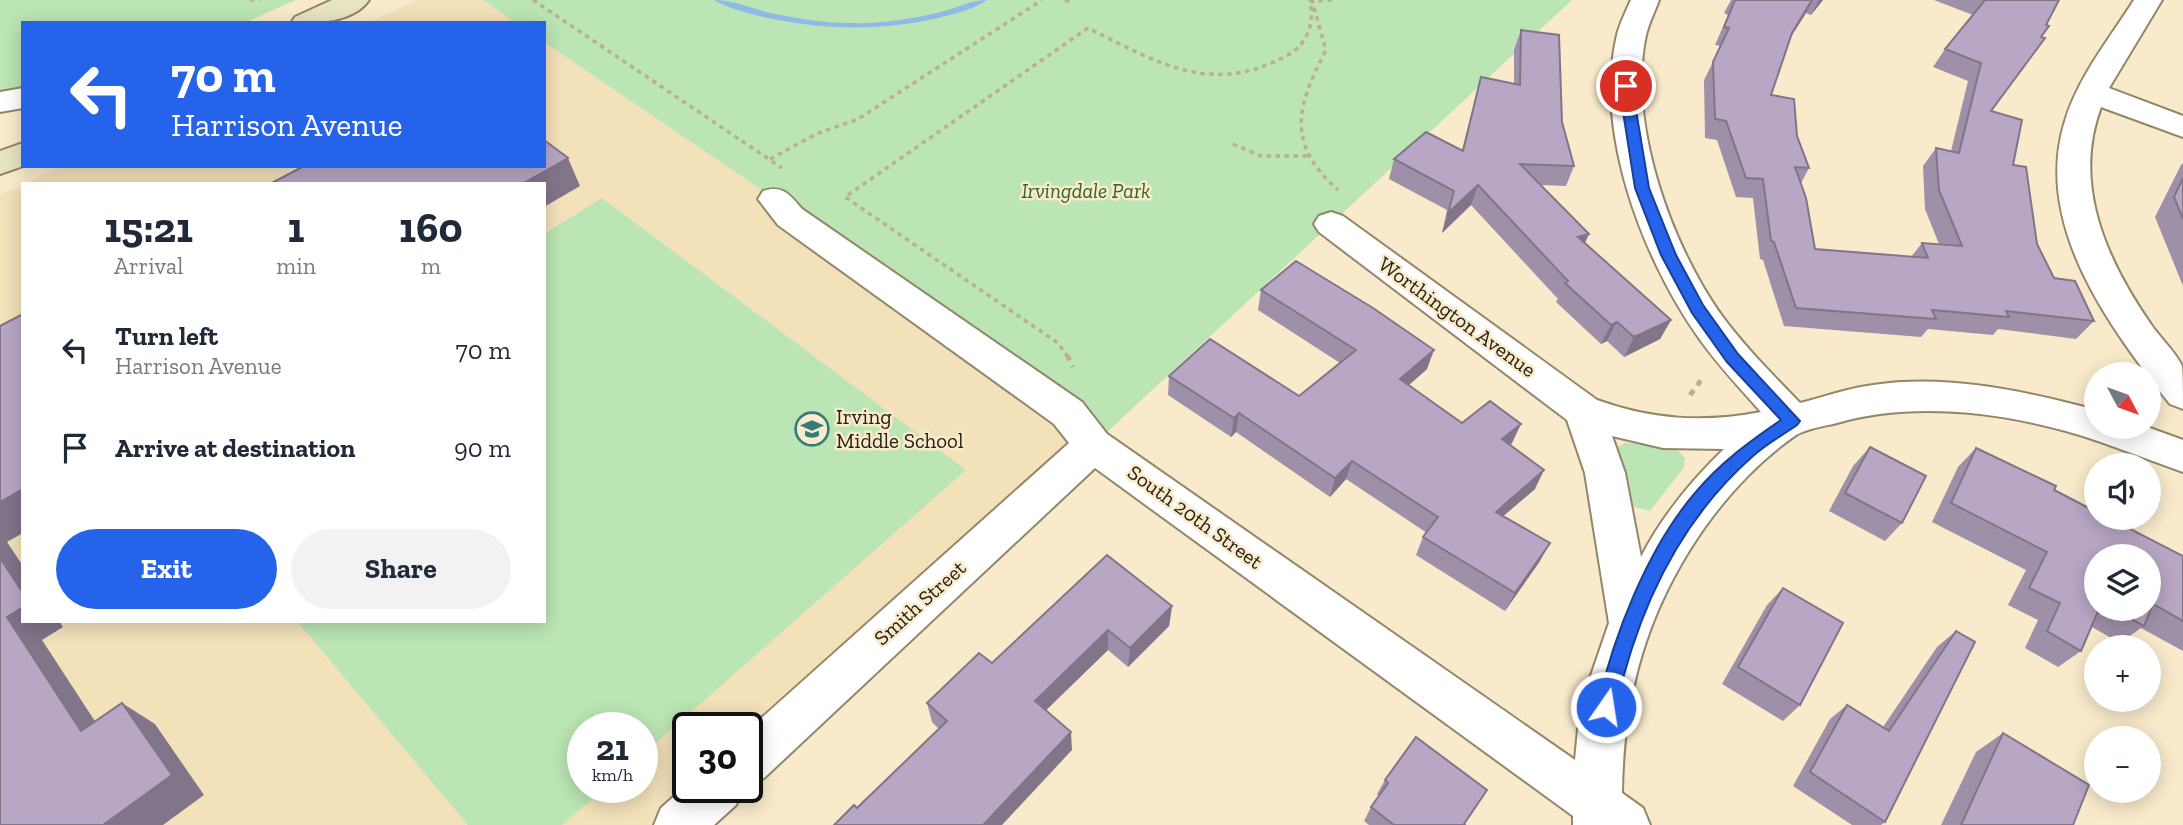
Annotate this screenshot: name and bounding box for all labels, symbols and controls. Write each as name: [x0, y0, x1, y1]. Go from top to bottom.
text: 70 m: [171, 46, 276, 105]
icon: left: [56, 49, 147, 140]
pin: [1596, 56, 1656, 116]
icon: arrive: [1607, 67, 1645, 105]
text: Harrison Avenue: [171, 106, 403, 144]
park label: Irvingdale Park: [1021, 178, 1151, 203]
text: 15:21: [104, 202, 193, 253]
text: 1: [288, 202, 305, 253]
text: 160: [399, 202, 463, 253]
street label: Worthington Avenue: [1374, 251, 1541, 382]
text: Arrival: [114, 252, 183, 280]
text: min: [276, 252, 316, 280]
text: m: [421, 252, 441, 280]
text: Turn left: [115, 320, 218, 352]
icon: left: [56, 331, 94, 369]
text: 70 m: [455, 334, 511, 366]
text: Harrison Avenue: [115, 352, 281, 380]
north arrow: [2084, 362, 2161, 439]
map controls: [2084, 362, 2161, 803]
place label: Irving Middle School: [836, 404, 964, 453]
school or university icon: Irving Middle School: [793, 410, 831, 448]
icon: arrive: [56, 429, 94, 467]
text: Arrive at destination: [115, 432, 355, 464]
text: 90 m: [454, 432, 511, 464]
button: sound: [2084, 453, 2161, 530]
street label: South 20th Street: [1123, 459, 1268, 574]
button: Exit: [56, 529, 277, 609]
button: Share: [291, 529, 511, 609]
button: layers: [2084, 544, 2161, 621]
street label: Smith Street: [869, 555, 971, 650]
button: +: [2084, 635, 2161, 712]
position arrow: [1569, 670, 1643, 744]
speed limit sign: 30: [672, 712, 763, 803]
button: −: [2084, 726, 2161, 803]
text: 21: [596, 727, 629, 769]
text: km/h: [592, 764, 633, 786]

